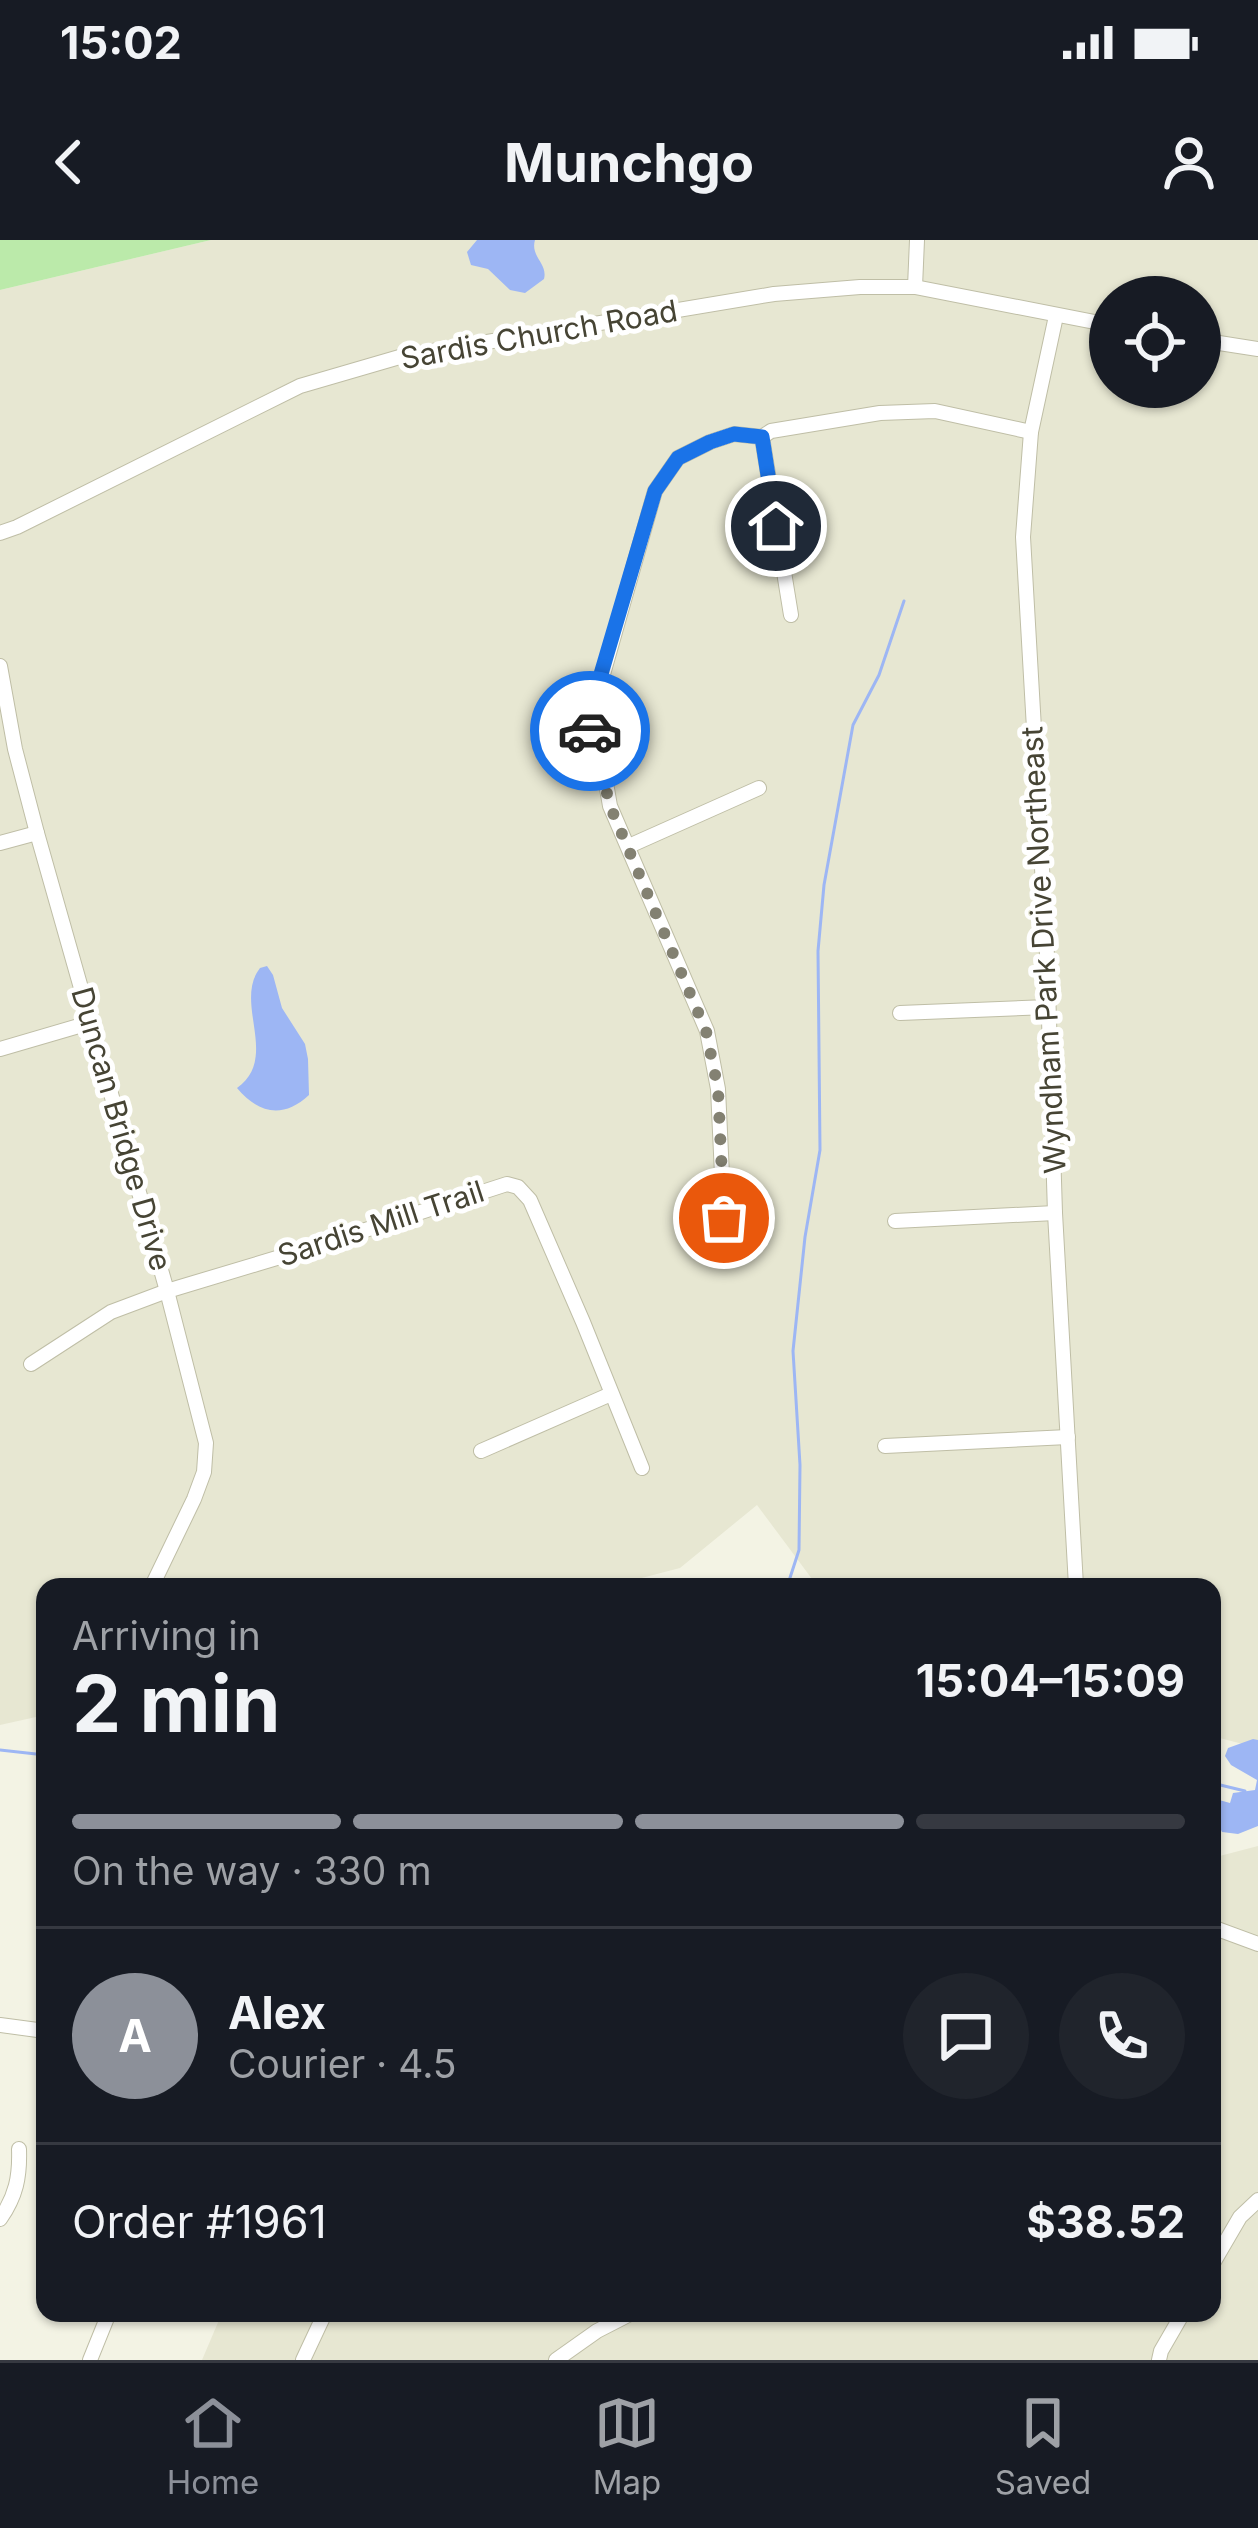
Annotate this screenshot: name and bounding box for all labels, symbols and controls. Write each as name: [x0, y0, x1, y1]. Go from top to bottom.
text: 15:02: [60, 15, 182, 70]
icon: back: [36, 129, 102, 195]
icon: person: [1156, 129, 1222, 195]
text: Munchgo: [504, 130, 754, 195]
map controls: [1089, 276, 1221, 408]
button: locate: [1089, 276, 1221, 408]
street label: Sardis Church Road: [397, 292, 680, 376]
pin: [725, 475, 827, 577]
icon: home: [743, 493, 809, 559]
courier: [530, 671, 650, 791]
icon: car: [557, 698, 623, 764]
street label: Wyndham Park Drive Northeast: [1013, 725, 1073, 1174]
street label: Duncan Bridge Drive: [64, 983, 180, 1275]
pin: [673, 1167, 775, 1269]
street label: Sardis Mill Trail: [273, 1173, 488, 1273]
icon: bag: [691, 1185, 757, 1251]
text: Arriving in: [72, 1612, 261, 1659]
text: 15:04–15:09: [916, 1653, 1185, 1708]
text: 2 min: [72, 1656, 280, 1751]
text: On the way · 330 m: [72, 1847, 432, 1894]
button: chat: [903, 1973, 1029, 2099]
button: phone: [1059, 1973, 1185, 2099]
text: Alex: [228, 1985, 326, 2040]
text: A: [118, 2008, 152, 2063]
text: Courier · 4.5: [228, 2040, 457, 2087]
text: Order #1961: [72, 2194, 327, 2249]
text: $38.52: [1026, 2194, 1185, 2249]
tab: Home: [167, 2390, 259, 2502]
tab: Map: [593, 2390, 661, 2502]
tab: Saved: [995, 2390, 1091, 2502]

